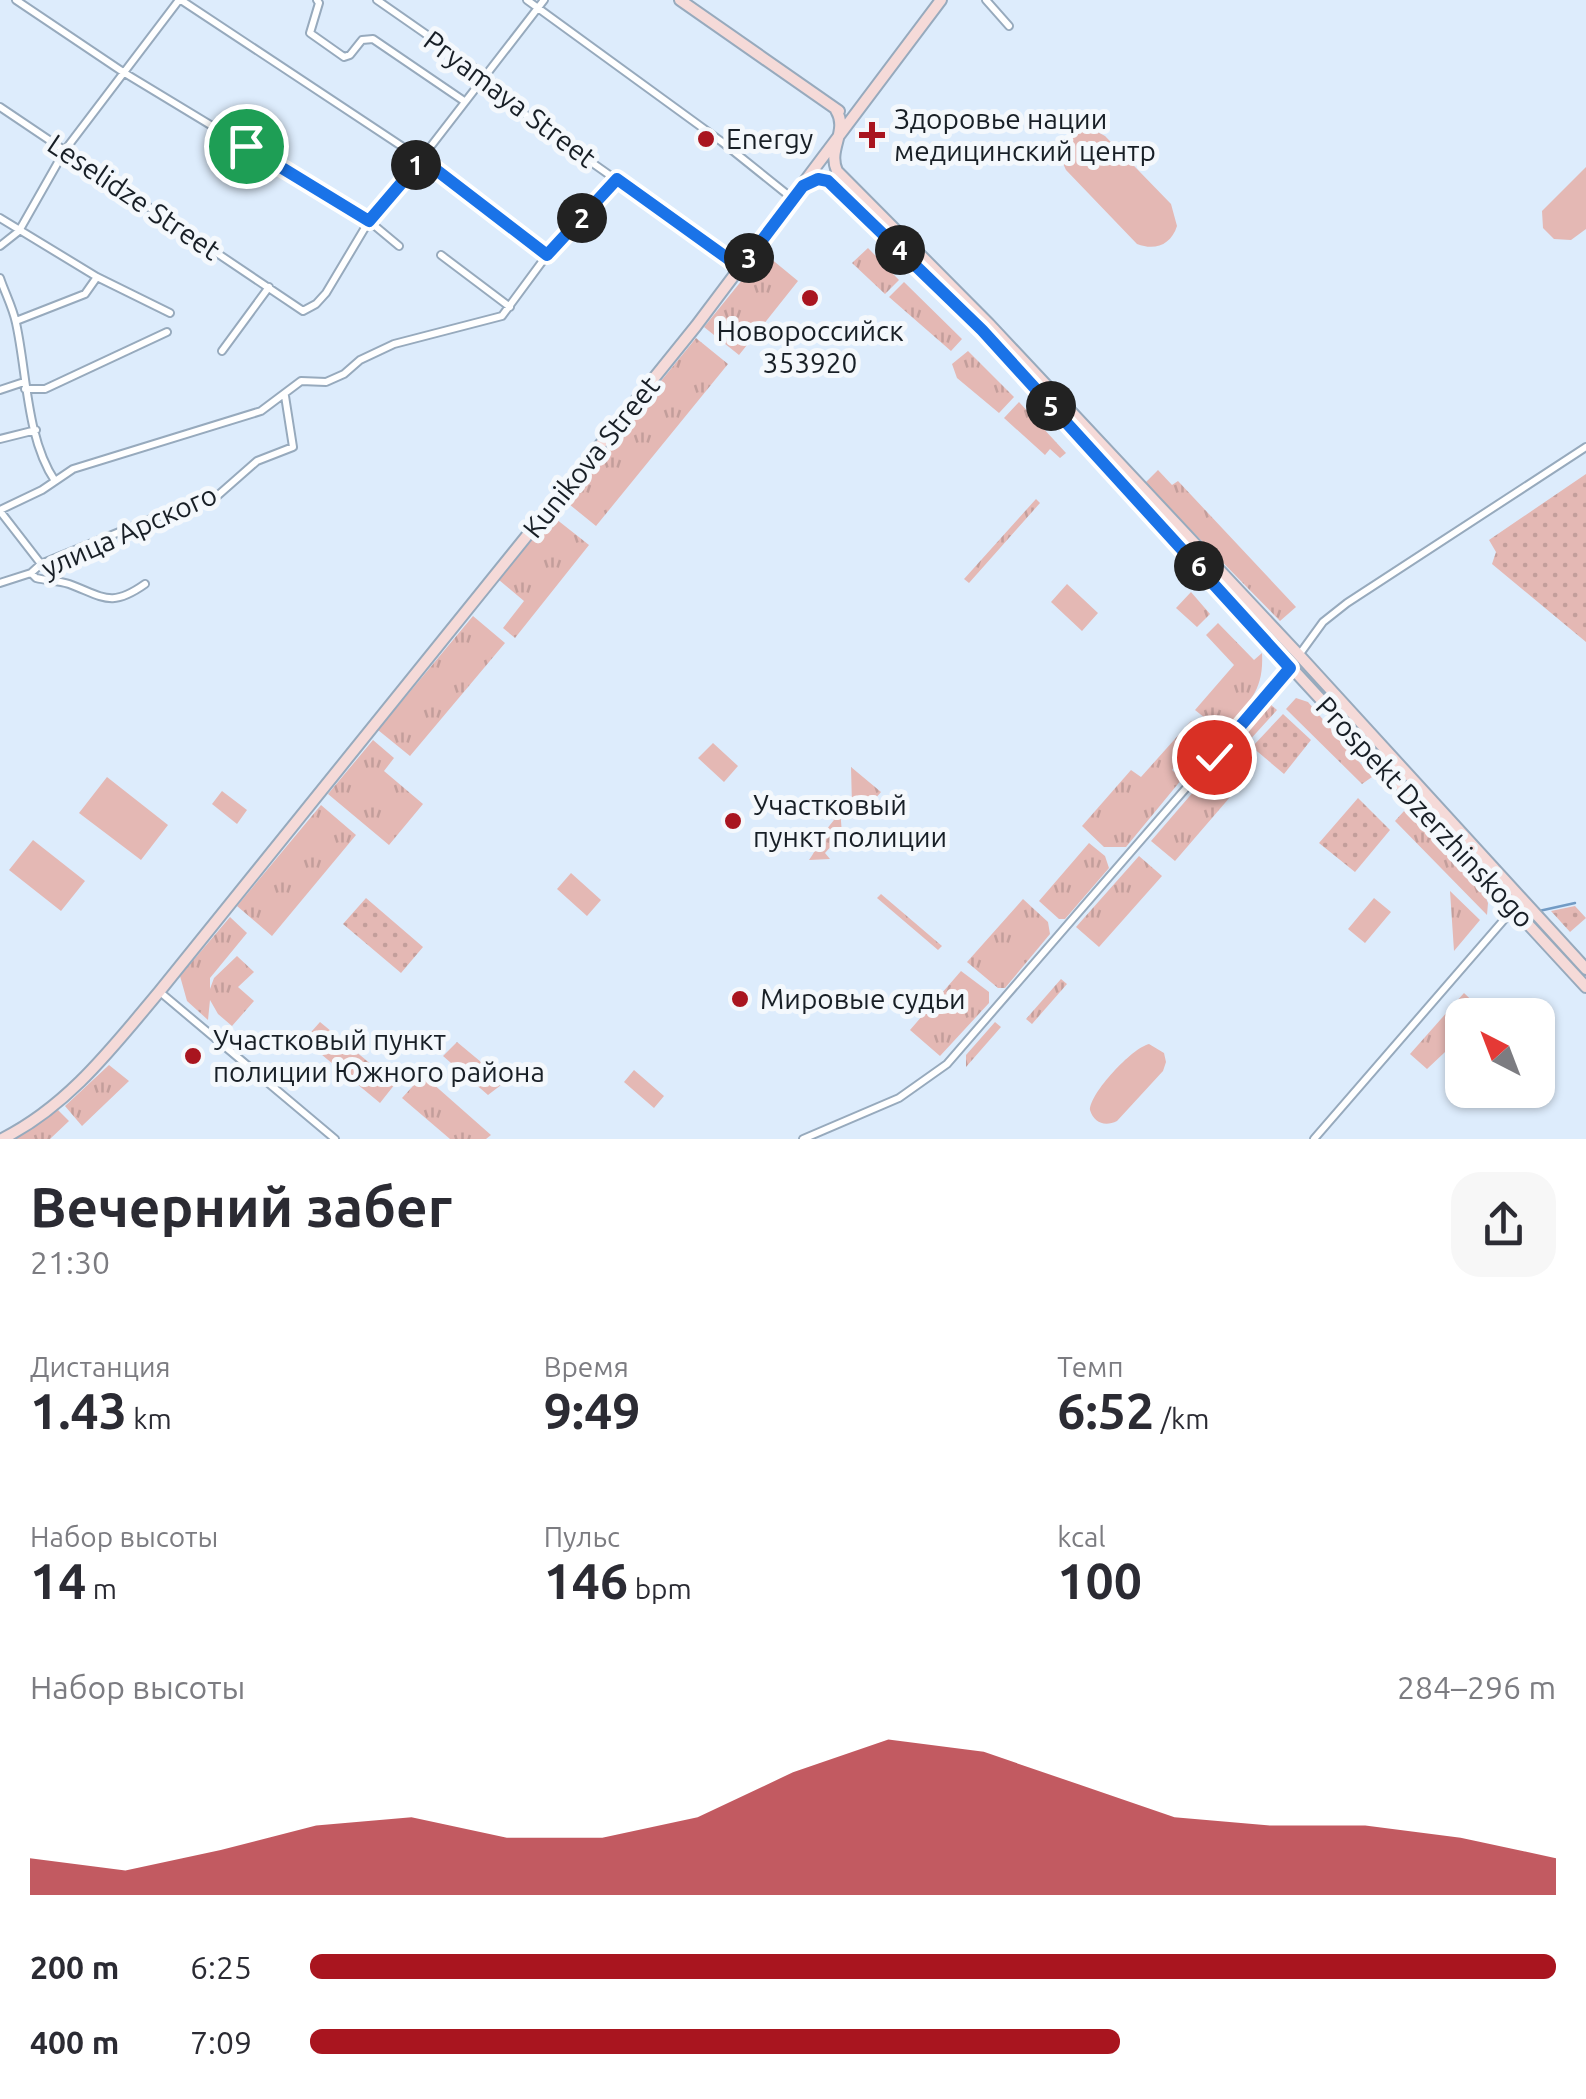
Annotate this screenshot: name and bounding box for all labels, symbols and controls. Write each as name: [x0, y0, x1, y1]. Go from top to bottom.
street label: Pryamaya Street: [418, 24, 602, 173]
place label: Здоровье нации медицинский центр: [894, 103, 1156, 166]
pin: [204, 104, 289, 189]
icon: arrive: [219, 119, 274, 174]
marker: Здоровье нации медицинский центр: [859, 122, 885, 148]
place label: Energy: [726, 123, 813, 154]
street label: Leselidze Street: [42, 128, 226, 265]
marker: Energy: [695, 128, 717, 150]
pin: 1: [391, 140, 441, 190]
text: 1: [408, 149, 424, 180]
pin: 2: [557, 193, 607, 243]
text: 2: [574, 202, 590, 233]
pin: 4: [875, 225, 925, 275]
pin: 3: [724, 233, 774, 283]
text: 4: [892, 234, 908, 265]
text: 3: [741, 242, 757, 273]
marker: Новороссийск 353920: [799, 287, 821, 309]
place label: Новороссийск 353920: [716, 315, 904, 378]
street label: Kunikova Street: [516, 370, 665, 543]
pin: 5: [1026, 381, 1076, 431]
text: 5: [1043, 390, 1059, 421]
street label: улица Арского: [36, 478, 221, 583]
pin: 6: [1174, 541, 1224, 591]
text: 6: [1191, 550, 1207, 581]
street label: Prospekt Dzerzhinskogo: [1310, 690, 1540, 933]
pin: [1172, 715, 1257, 800]
icon: check: [1187, 730, 1242, 785]
place label: Участковый пункт полиции: [753, 789, 947, 852]
marker: Участковый пункт полиции: [722, 810, 744, 832]
place label: Мировые судьи: [760, 983, 966, 1014]
marker: Мировые судьи: [729, 988, 751, 1010]
north arrow: [1445, 998, 1555, 1108]
map controls: [1445, 998, 1555, 1108]
place label: Участковый пункт полиции Южного района: [213, 1024, 545, 1087]
marker: Участковый пункт полиции Южного района: [182, 1045, 204, 1067]
button: share: [1451, 1172, 1556, 1277]
text: Вечерний забег: [30, 1176, 452, 1237]
text: 21:30: [30, 1244, 110, 1280]
text: Дистанция: [30, 1351, 171, 1382]
text: Время: [544, 1351, 629, 1382]
text: Темп: [1057, 1351, 1124, 1382]
text: 1.43: [30, 1382, 127, 1438]
text: 9:49: [544, 1382, 641, 1438]
text: 6:52: [1057, 1382, 1154, 1438]
text: km: [127, 1403, 172, 1434]
text: /km: [1154, 1403, 1209, 1434]
text: Набор высоты: [30, 1521, 218, 1552]
text: Пульс: [544, 1521, 620, 1552]
text: kcal: [1057, 1521, 1106, 1552]
text: 14: [30, 1552, 86, 1608]
text: 146: [544, 1552, 628, 1608]
text: 100: [1057, 1552, 1142, 1608]
text: m: [86, 1573, 117, 1604]
text: bpm: [628, 1573, 692, 1604]
text: Набор высоты: [30, 1669, 245, 1705]
text: 284–296 m: [1397, 1669, 1556, 1705]
text: 200 m: [30, 1949, 119, 1985]
text: 6:25: [190, 1949, 252, 1985]
text: 400 m: [30, 2024, 119, 2060]
text: 7:09: [190, 2024, 252, 2060]

